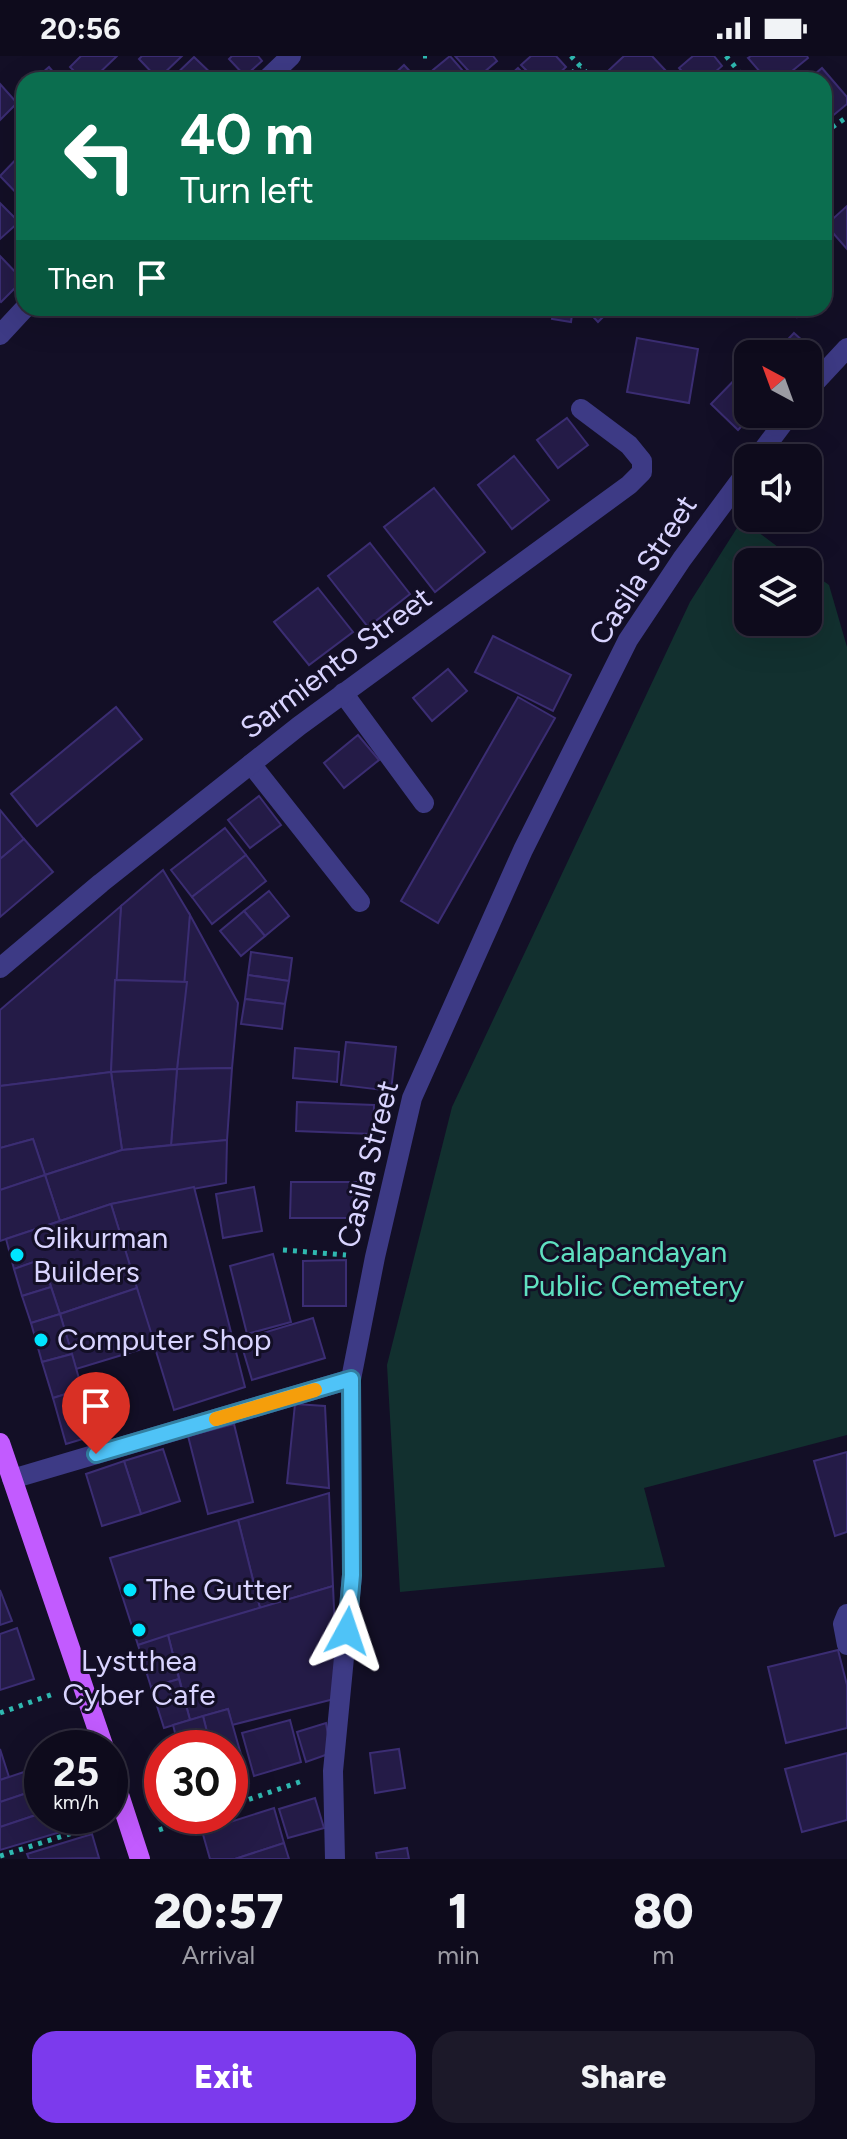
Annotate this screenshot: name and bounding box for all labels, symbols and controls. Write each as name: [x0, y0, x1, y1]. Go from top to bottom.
text: 20:56: [40, 10, 121, 47]
text: 40 m: [180, 101, 314, 168]
icon: left: [48, 104, 152, 208]
text: Turn left: [180, 169, 314, 212]
icon: arrive: [130, 256, 174, 300]
text: Then: [48, 260, 114, 297]
north arrow: [734, 340, 822, 428]
map controls: [734, 340, 822, 636]
button: sound: [734, 444, 822, 532]
street label: Casila Street: [580, 488, 705, 652]
button: layers: [734, 548, 822, 636]
street label: Sarmiento Street: [233, 579, 438, 746]
street label: Casila Street: [329, 1076, 406, 1251]
place label: Glikurman Builders: [33, 1219, 168, 1290]
park label: Calapandayan Public Cemetery: [522, 1233, 744, 1304]
marker: Glikurman Builders: [8, 1246, 26, 1264]
place label: Computer Shop: [57, 1321, 272, 1358]
marker: Computer Shop: [32, 1331, 50, 1349]
pin: [62, 1372, 130, 1454]
icon: arrive: [74, 1384, 118, 1428]
place label: The Gutter: [146, 1571, 292, 1608]
marker: The Gutter: [121, 1581, 139, 1599]
position arrow: [305, 1589, 389, 1673]
marker: Lystthea Cyber Cafe: [130, 1621, 148, 1639]
place label: Lystthea Cyber Cafe: [62, 1642, 216, 1713]
speed limit sign: 30: [144, 1730, 248, 1834]
text: 25: [53, 1748, 99, 1796]
text: km/h: [53, 1790, 99, 1814]
text: 20:57: [153, 1882, 284, 1940]
text: 1: [448, 1882, 469, 1940]
text: 80: [633, 1882, 694, 1940]
text: Arrival: [182, 1939, 255, 1971]
text: min: [437, 1939, 480, 1971]
text: m: [652, 1939, 674, 1971]
button: Exit: [32, 2031, 416, 2123]
button: Share: [432, 2031, 815, 2123]

